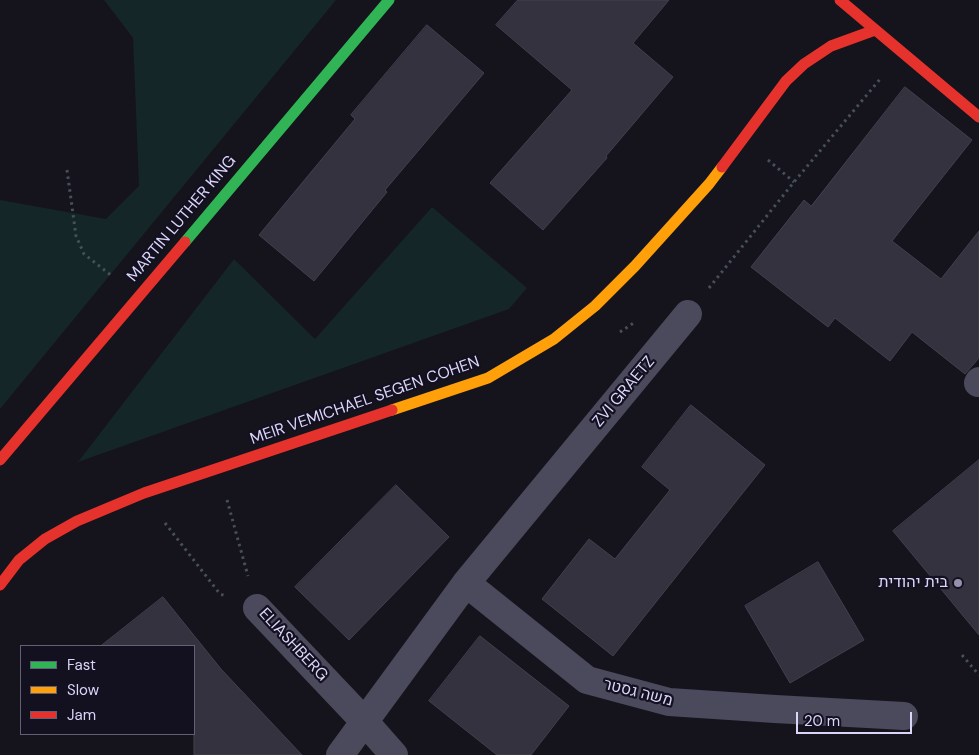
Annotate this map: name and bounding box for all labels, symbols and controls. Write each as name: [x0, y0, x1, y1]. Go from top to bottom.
street label: MARTIN LUTHER KING: [124, 152, 240, 286]
street label: MEIR VEMICHAEL SEGEN COHEN: [248, 353, 482, 449]
street label: ZVI GRAETZ: [589, 353, 659, 431]
place label: בית יהודית: [878, 573, 948, 593]
marker: בית יהודית: [952, 577, 964, 589]
street label: ELIASHBERG: [254, 605, 332, 685]
legend: [20, 645, 195, 735]
text: Fast: [67, 655, 96, 675]
street label: משה גסטר: [601, 675, 675, 711]
text: Slow: [67, 680, 99, 700]
scale bar: [799, 702, 915, 734]
text: Jam: [67, 705, 96, 725]
text: 20 m: [804, 711, 840, 731]

